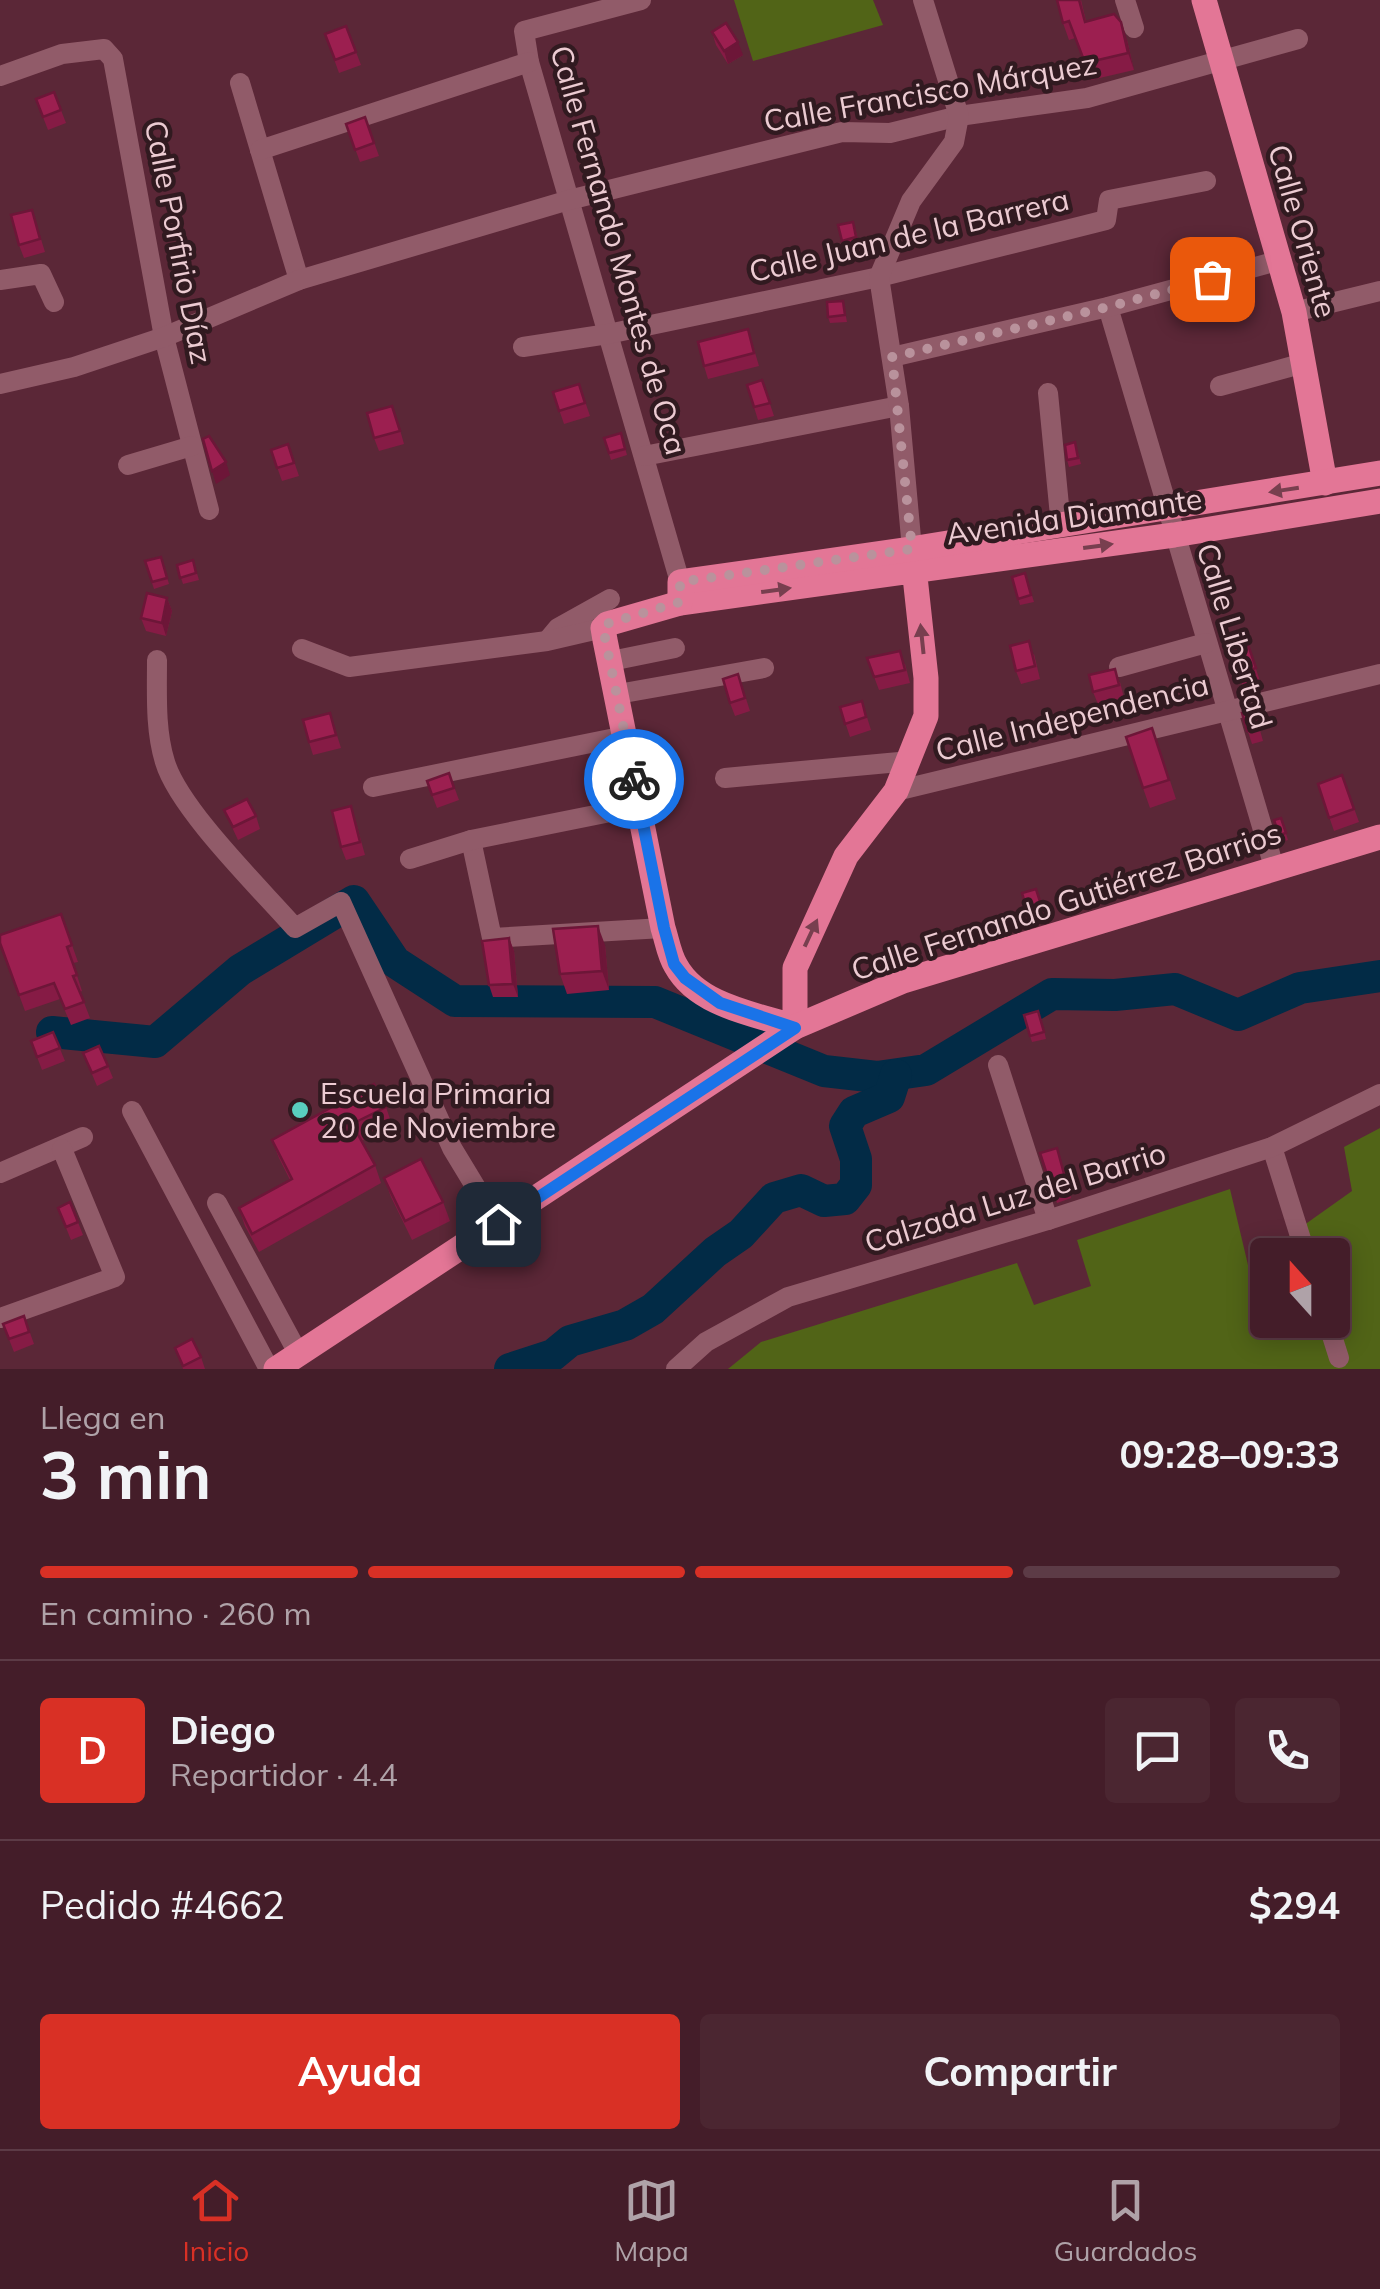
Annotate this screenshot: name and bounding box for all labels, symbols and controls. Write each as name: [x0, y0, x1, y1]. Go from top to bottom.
street label: Calle Fernando Montes de Oca: [542, 41, 696, 459]
street label: Calle Francisco Márquez: [761, 44, 1099, 140]
street label: Calle Porfirio Díaz: [137, 117, 221, 367]
street label: Calle Oriente: [1260, 140, 1346, 322]
street label: Calle Juan de la Barrera: [745, 180, 1073, 290]
pin: [1170, 237, 1255, 322]
icon: bag: [1185, 252, 1240, 307]
street label: Avenida Diamante: [944, 479, 1204, 553]
one-way arrow: [1268, 483, 1299, 498]
one-way arrow: [1083, 537, 1115, 553]
street label: Calle Libertad: [1189, 538, 1281, 734]
one-way arrow: [761, 581, 793, 597]
one-way arrow: [914, 623, 930, 655]
street label: Calle Independencia: [932, 665, 1212, 769]
courier: [584, 729, 684, 829]
icon: bike: [607, 752, 662, 807]
street label: Calle Fernando Gutiérrez Barrios: [846, 813, 1286, 989]
one-way arrow: [802, 918, 819, 947]
place label: Escuela Primaria 20 de Noviembre: [320, 1074, 556, 1146]
marker: Escuela Primaria 20 de Noviembre: [289, 1099, 311, 1121]
street label: Calzada Luz del Barrio: [860, 1133, 1170, 1261]
pin: [456, 1182, 541, 1267]
icon: home: [471, 1197, 526, 1252]
north arrow: [1250, 1238, 1350, 1338]
map controls: [1250, 1238, 1350, 1338]
text: Llega en: [40, 1397, 165, 1437]
text: 09:28–09:33: [1120, 1430, 1340, 1478]
text: 3 min: [40, 1434, 211, 1515]
text: En camino · 260 m: [40, 1593, 312, 1633]
button: chat: [1105, 1698, 1210, 1803]
button: phone: [1235, 1698, 1340, 1803]
text: Diego: [170, 1706, 276, 1754]
text: D: [78, 1726, 107, 1774]
text: Repartidor · 4.4: [170, 1754, 398, 1794]
text: Pedido #4662: [40, 1881, 285, 1929]
text: $294: [1249, 1881, 1340, 1929]
button: Ayuda: [40, 2014, 680, 2129]
button: Compartir: [700, 2014, 1340, 2129]
tab: Inicio: [183, 2173, 249, 2268]
tab: Mapa: [614, 2173, 689, 2268]
tab: Guardados: [1054, 2173, 1197, 2268]

